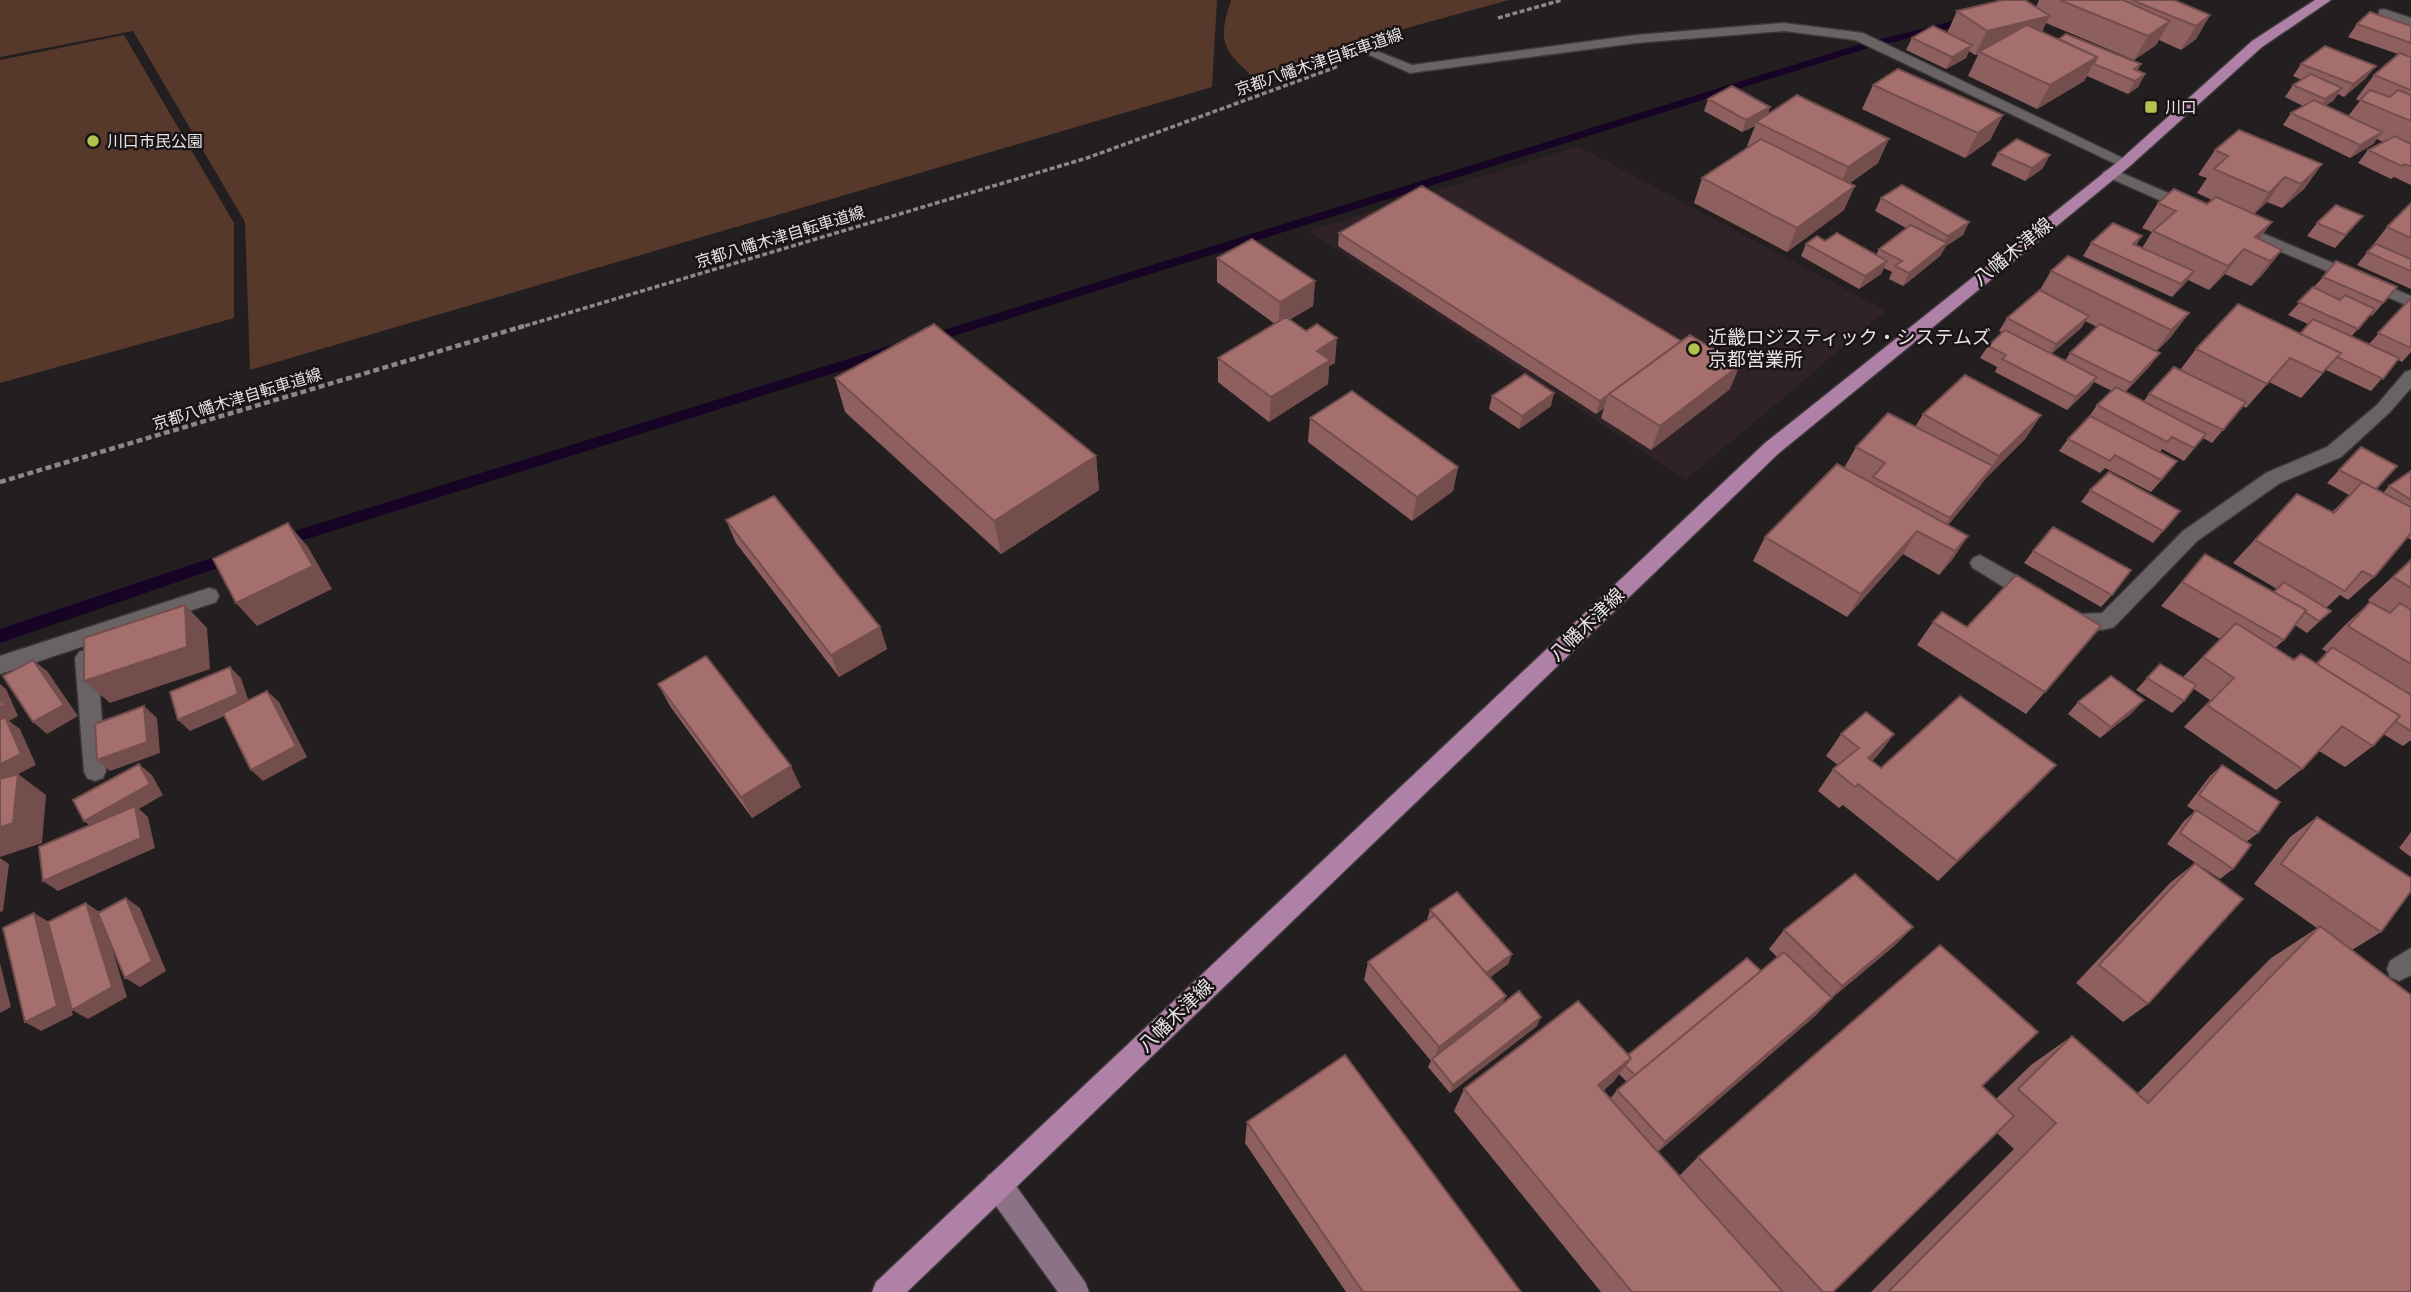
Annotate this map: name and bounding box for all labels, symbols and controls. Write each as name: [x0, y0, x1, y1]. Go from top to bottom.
street label: 京都八幡木津自転車道線: [1233, 24, 1405, 100]
place label: 川口: [2165, 98, 2197, 117]
marker: 川口: [2143, 99, 2159, 115]
place label: 川口市民公園: [107, 132, 203, 151]
marker: 川口市民公園: [85, 133, 101, 149]
street label: 京都八幡木津自転車道線: [693, 202, 867, 272]
street label: 八幡木津線: [1969, 214, 2057, 290]
place label: 近畿ロジスティック・システムズ 京都営業所: [1708, 327, 1991, 371]
marker: 近畿ロジスティック・システムズ 京都営業所: [1686, 341, 1702, 357]
street label: 京都八幡木津自転車道線: [150, 364, 324, 434]
street label: 八幡木津線: [1545, 584, 1629, 666]
street label: 八幡木津線: [1134, 975, 1218, 1057]

